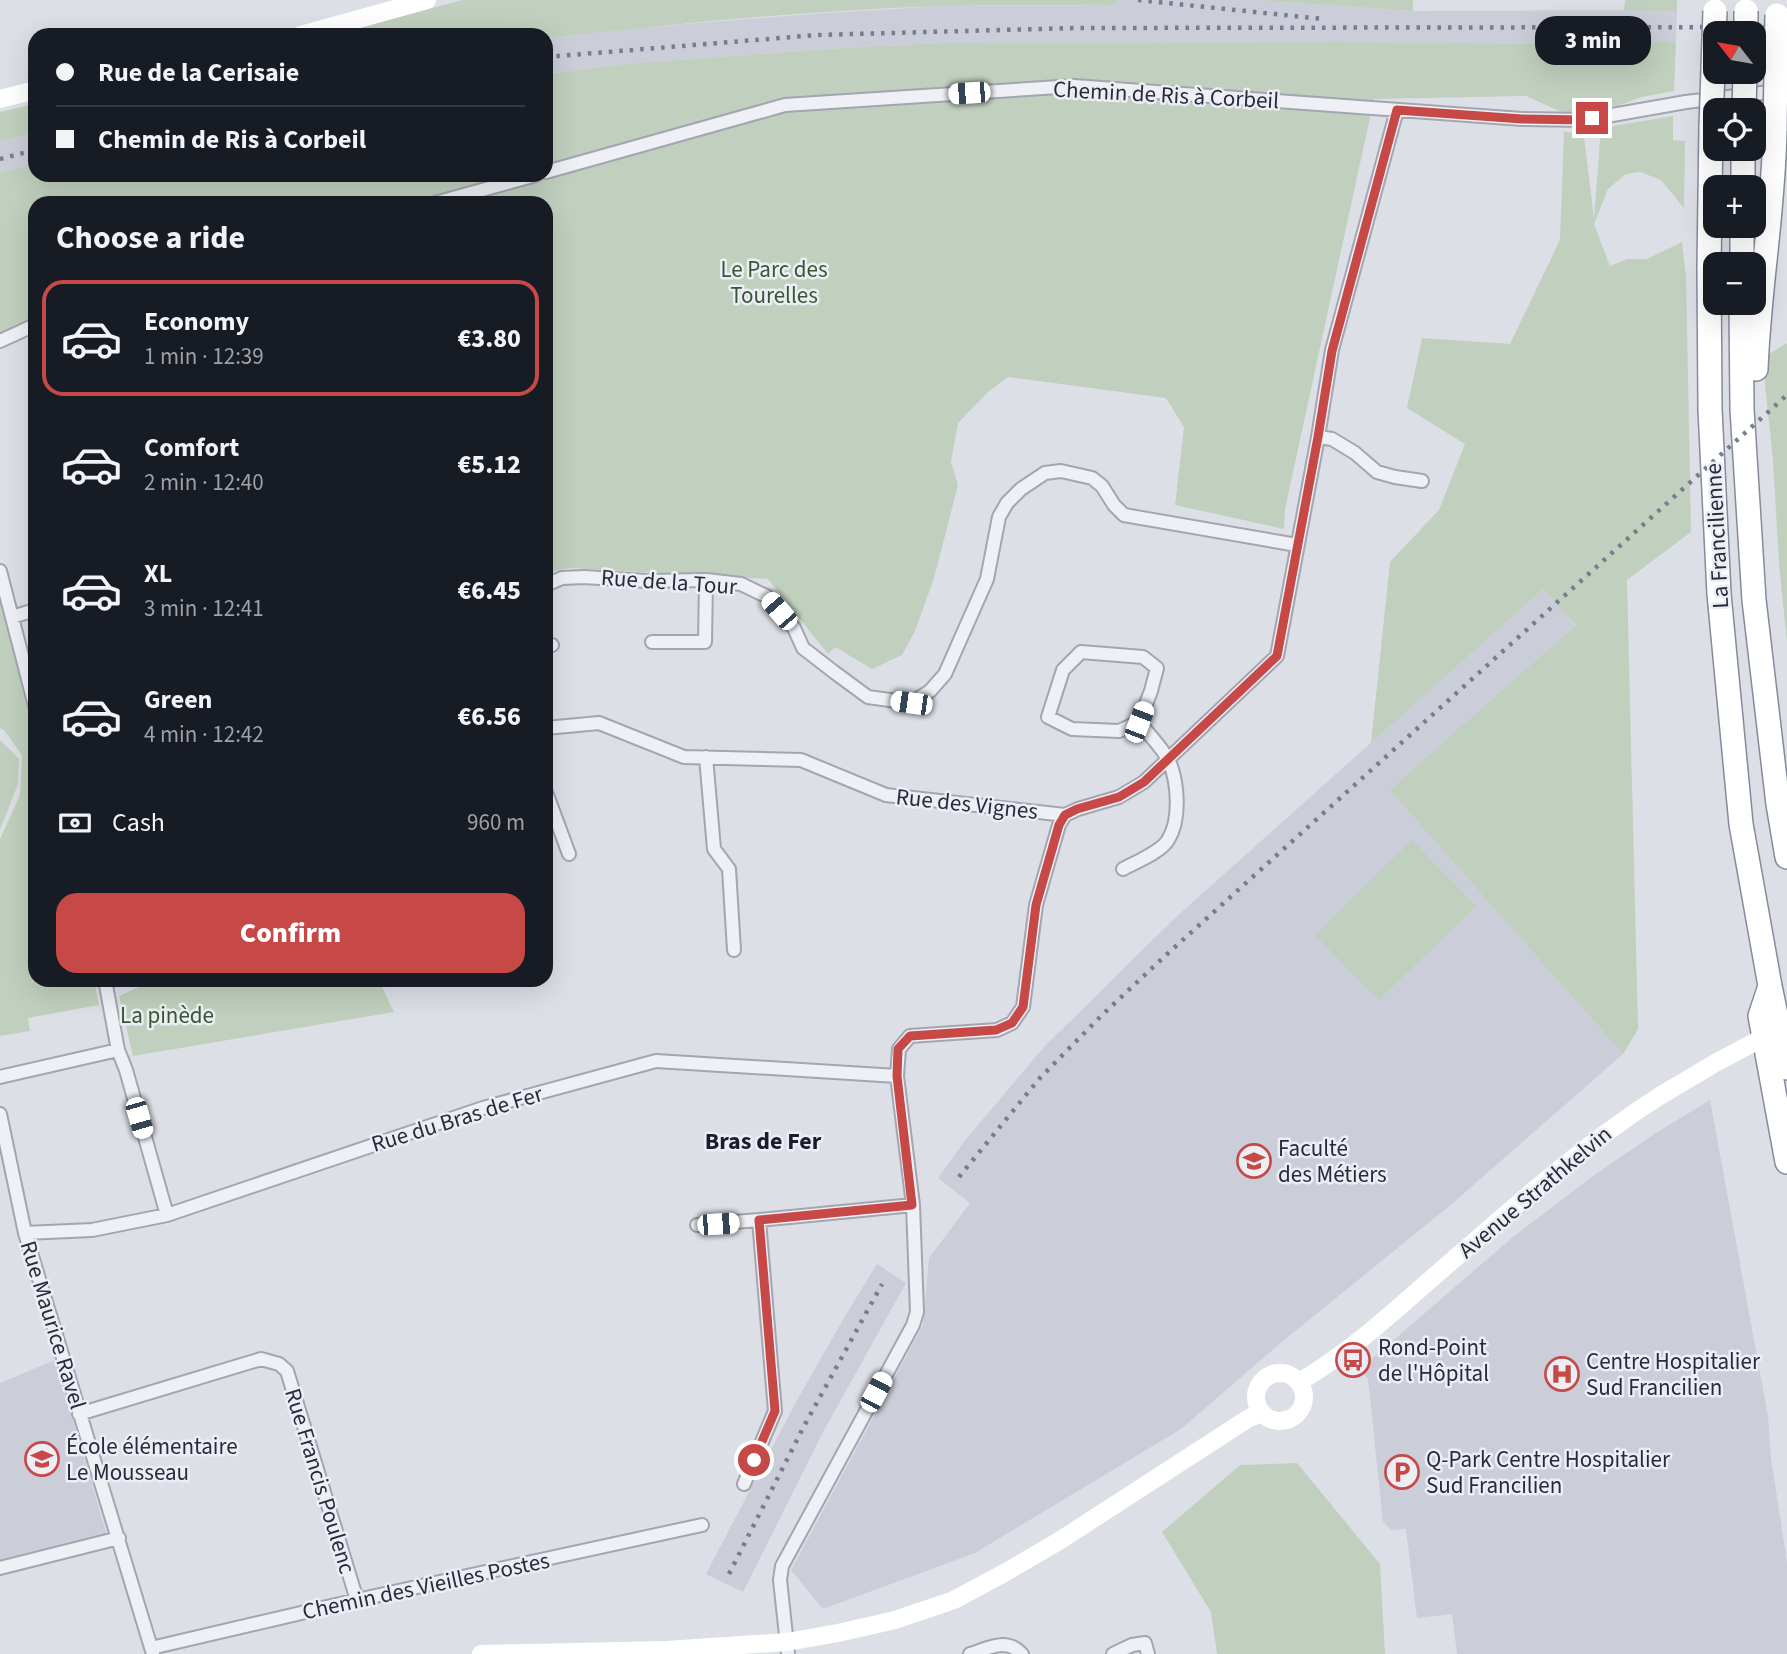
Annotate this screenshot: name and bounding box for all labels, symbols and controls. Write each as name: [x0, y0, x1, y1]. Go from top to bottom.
callout: 3 min: [1534, 17, 1650, 66]
north arrow: [1703, 21, 1766, 84]
map controls: [1703, 21, 1766, 315]
text: 3 min: [1565, 24, 1621, 57]
text: Rue de la Cerisaie: [98, 54, 299, 91]
street label: Chemin de Ris à Corbeil: [1052, 73, 1280, 117]
car: [948, 81, 991, 105]
button: locate: [1703, 98, 1766, 161]
route end: [1576, 102, 1608, 134]
text: Chemin de Ris à Corbeil: [98, 121, 366, 158]
button: +: [1703, 175, 1766, 238]
text: Choose a ride: [56, 215, 245, 261]
button: −: [1703, 252, 1766, 315]
park label: Le Parc des Tourelles: [720, 253, 828, 312]
text: Economy: [144, 303, 249, 340]
icon: car: [60, 307, 123, 370]
text: €3.80: [457, 320, 521, 357]
text: 1 min · 12:39: [144, 340, 264, 373]
text: Comfort: [144, 429, 239, 466]
icon: car: [60, 433, 123, 496]
text: €5.12: [457, 446, 521, 483]
street label: La Francilienne: [1697, 462, 1737, 610]
text: 2 min · 12:40: [144, 466, 264, 499]
text: XL: [144, 555, 172, 592]
icon: car: [60, 559, 123, 622]
street label: Rue de la Tour: [600, 561, 739, 603]
text: €6.45: [457, 572, 521, 609]
car: [758, 588, 801, 634]
text: 3 min · 12:41: [144, 592, 264, 625]
text: Green: [144, 681, 212, 718]
icon: car: [60, 685, 123, 748]
car: [889, 690, 934, 716]
text: €6.56: [457, 698, 521, 735]
car: [1122, 699, 1157, 745]
text: 4 min · 12:42: [144, 718, 264, 751]
street label: Rue des Vignes: [894, 780, 1040, 828]
icon: cash: [56, 804, 94, 842]
text: Cash: [112, 804, 165, 841]
text: 960 m: [467, 806, 525, 839]
button: Confirm: [56, 893, 525, 973]
park label: La pinède: [120, 999, 214, 1032]
street label: Rue du Bras de Fer: [367, 1077, 548, 1161]
car: [124, 1095, 155, 1141]
street label: Avenue Strathkelvin: [1451, 1118, 1619, 1266]
district label: Bras de Fer: [705, 1124, 822, 1159]
place label: Faculté des Métiers: [1278, 1132, 1387, 1191]
school or university icon: Faculté des Métiers: [1235, 1142, 1273, 1180]
car: [697, 1212, 740, 1236]
street label: Rue Maurice Ravel: [12, 1237, 94, 1413]
place label: Rond-Point de l'Hôpital: [1378, 1331, 1489, 1390]
bus stop icon: Rond-Point de l'Hôpital: [1334, 1341, 1372, 1379]
place label: Centre Hospitalier Sud Francilien: [1586, 1345, 1761, 1404]
hospital icon: Centre Hospitalier Sud Francilien: [1543, 1355, 1581, 1393]
car: [857, 1369, 896, 1415]
street label: Rue Francis Poulenc: [276, 1384, 364, 1578]
place label: École élémentaire Le Mousseau: [66, 1430, 238, 1489]
school or university icon: École élémentaire Le Mousseau: [23, 1440, 61, 1478]
place label: Q-Park Centre Hospitalier Sud Francilien: [1426, 1443, 1671, 1502]
route start: [738, 1444, 770, 1476]
parking icon: Q-Park Centre Hospitalier Sud Francilien: [1383, 1453, 1421, 1491]
street label: Chemin des Vieilles Postes: [299, 1544, 553, 1628]

